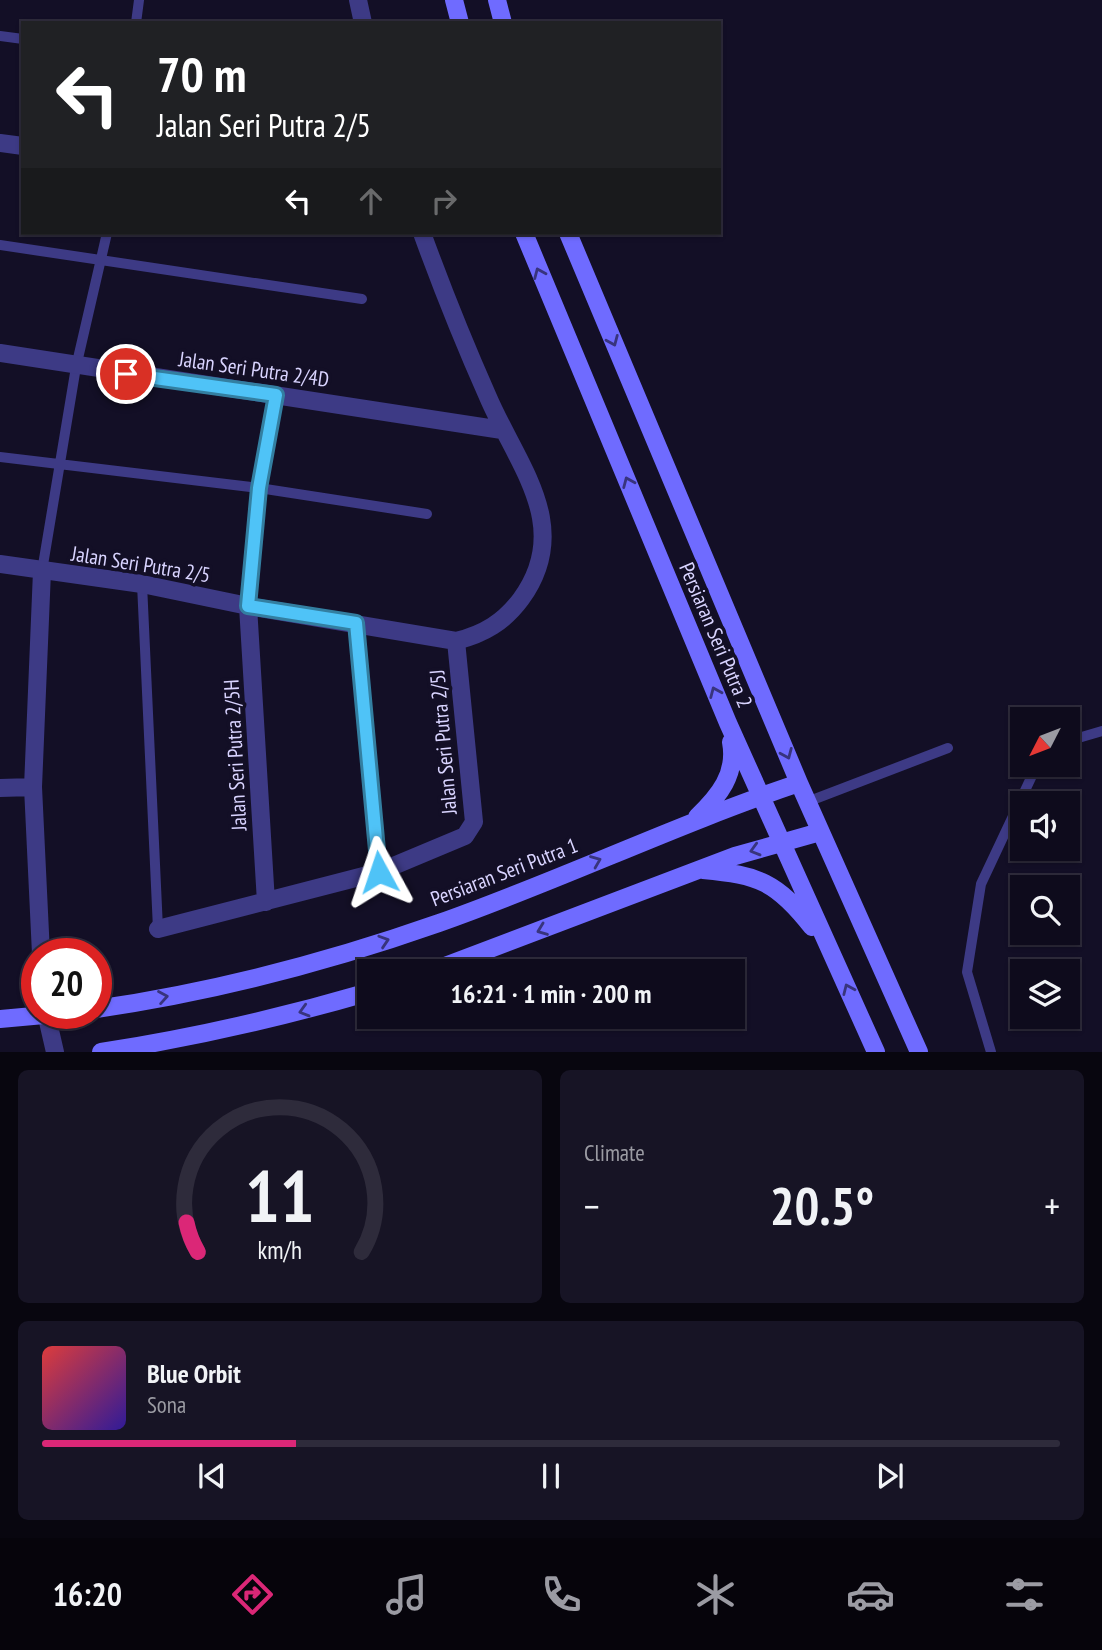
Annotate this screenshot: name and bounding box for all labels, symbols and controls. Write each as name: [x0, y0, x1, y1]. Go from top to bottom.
text: 70 m: [157, 42, 246, 106]
icon: left: [42, 49, 133, 140]
text: Jalan Seri Putra 2/5: [157, 104, 371, 146]
icon: left: [279, 182, 317, 220]
icon: ahead: [352, 182, 390, 220]
icon: right: [425, 182, 463, 220]
one-way arrow: [533, 267, 547, 280]
one-way arrow: [604, 334, 618, 346]
pin: [96, 344, 156, 404]
street label: Jalan Seri Putra 2/4D: [176, 345, 331, 393]
icon: arrive: [107, 355, 145, 393]
one-way arrow: [622, 477, 636, 489]
street label: Jalan Seri Putra 2/5: [69, 540, 212, 588]
street label: Persiaran Seri Putra 2: [673, 558, 759, 712]
street label: Jalan Seri Putra 2/5J: [423, 668, 463, 817]
street label: Jalan Seri Putra 2/5H: [218, 679, 253, 832]
one-way arrow: [709, 687, 723, 699]
north arrow: [1010, 707, 1080, 777]
map controls: [1010, 707, 1080, 1029]
one-way arrow: [779, 747, 793, 759]
button: sound: [1010, 791, 1080, 861]
street label: Persiaran Seri Putra 1: [427, 832, 581, 912]
position arrow: [342, 835, 416, 909]
one-way arrow: [749, 842, 761, 857]
one-way arrow: [590, 855, 602, 869]
button: search: [1010, 875, 1080, 945]
one-way arrow: [536, 922, 548, 936]
one-way arrow: [377, 934, 389, 949]
speed limit sign: 20: [21, 938, 112, 1029]
button: layers: [1010, 959, 1080, 1029]
text: 16:21 · 1 min · 200 m: [451, 977, 651, 1010]
one-way arrow: [842, 984, 856, 996]
one-way arrow: [158, 990, 169, 1005]
one-way arrow: [298, 1003, 310, 1017]
text: Climate: [584, 1138, 645, 1167]
text: 11: [245, 1149, 315, 1243]
text: 20.5°: [770, 1172, 874, 1239]
text: −: [584, 1181, 600, 1230]
text: +: [1044, 1181, 1060, 1230]
text: km/h: [258, 1234, 302, 1266]
text: Blue Orbit: [147, 1357, 241, 1390]
text: Sona: [147, 1390, 186, 1419]
icon: previous: [193, 1457, 231, 1495]
icon: pause: [532, 1457, 570, 1495]
icon: next: [871, 1457, 909, 1495]
icon: directions: [228, 1570, 277, 1619]
icon: music: [382, 1570, 431, 1619]
icon: phone: [537, 1570, 586, 1619]
icon: climate: [691, 1570, 740, 1619]
icon: car: [846, 1570, 895, 1619]
icon: filters: [1000, 1570, 1049, 1619]
text: 16:20: [53, 1573, 122, 1615]

